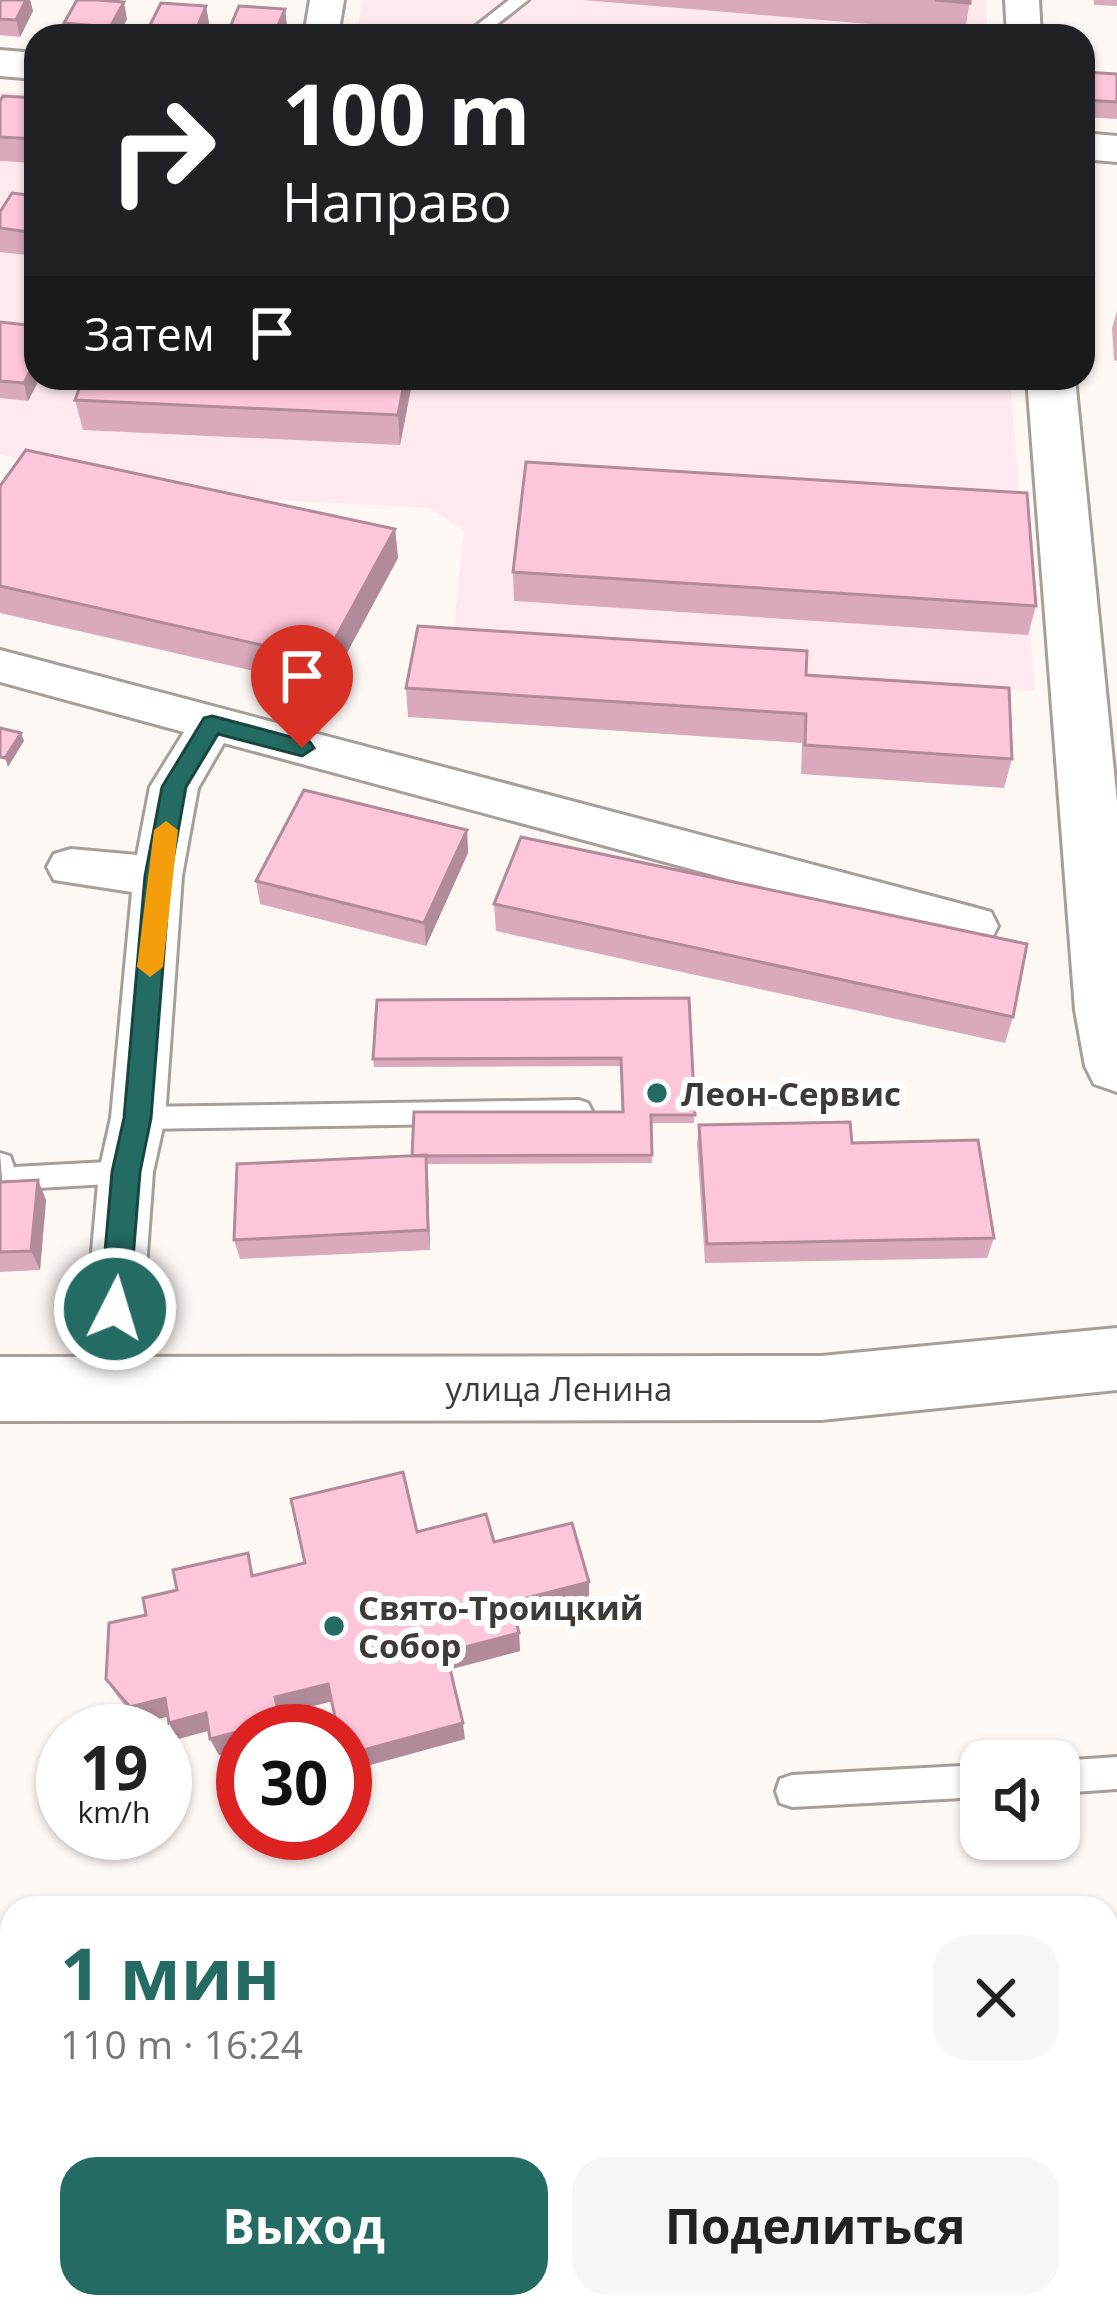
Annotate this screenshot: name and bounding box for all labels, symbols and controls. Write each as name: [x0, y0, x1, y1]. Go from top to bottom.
text: 100 m: [282, 55, 530, 170]
icon: right: [84, 72, 240, 228]
text: Направо: [282, 164, 512, 238]
icon: arrive: [239, 300, 305, 366]
text: Затем: [84, 303, 215, 364]
pin: [251, 625, 353, 748]
icon: arrive: [269, 643, 335, 709]
place label: Леон-Сервис: [681, 1071, 901, 1116]
marker: Леон-Сервис: [644, 1080, 670, 1106]
position arrow: [52, 1246, 178, 1372]
street label: улица Ленина: [446, 1366, 672, 1411]
place label: Свято-Троицкий Собор: [358, 1585, 644, 1668]
marker: Свято-Троицкий Собор: [321, 1613, 347, 1639]
speed limit sign: 30: [216, 1704, 372, 1860]
text: 19: [80, 1726, 148, 1808]
map controls: [960, 1740, 1080, 1860]
button: sound: [960, 1740, 1080, 1860]
text: km/h: [78, 1791, 150, 1832]
text: 1 мин: [60, 1923, 280, 2021]
button: close: [933, 1935, 1059, 2061]
text: 110 m · 16:24: [60, 2017, 303, 2070]
button: Выход: [60, 2157, 548, 2295]
button: Поделиться: [572, 2157, 1059, 2295]

